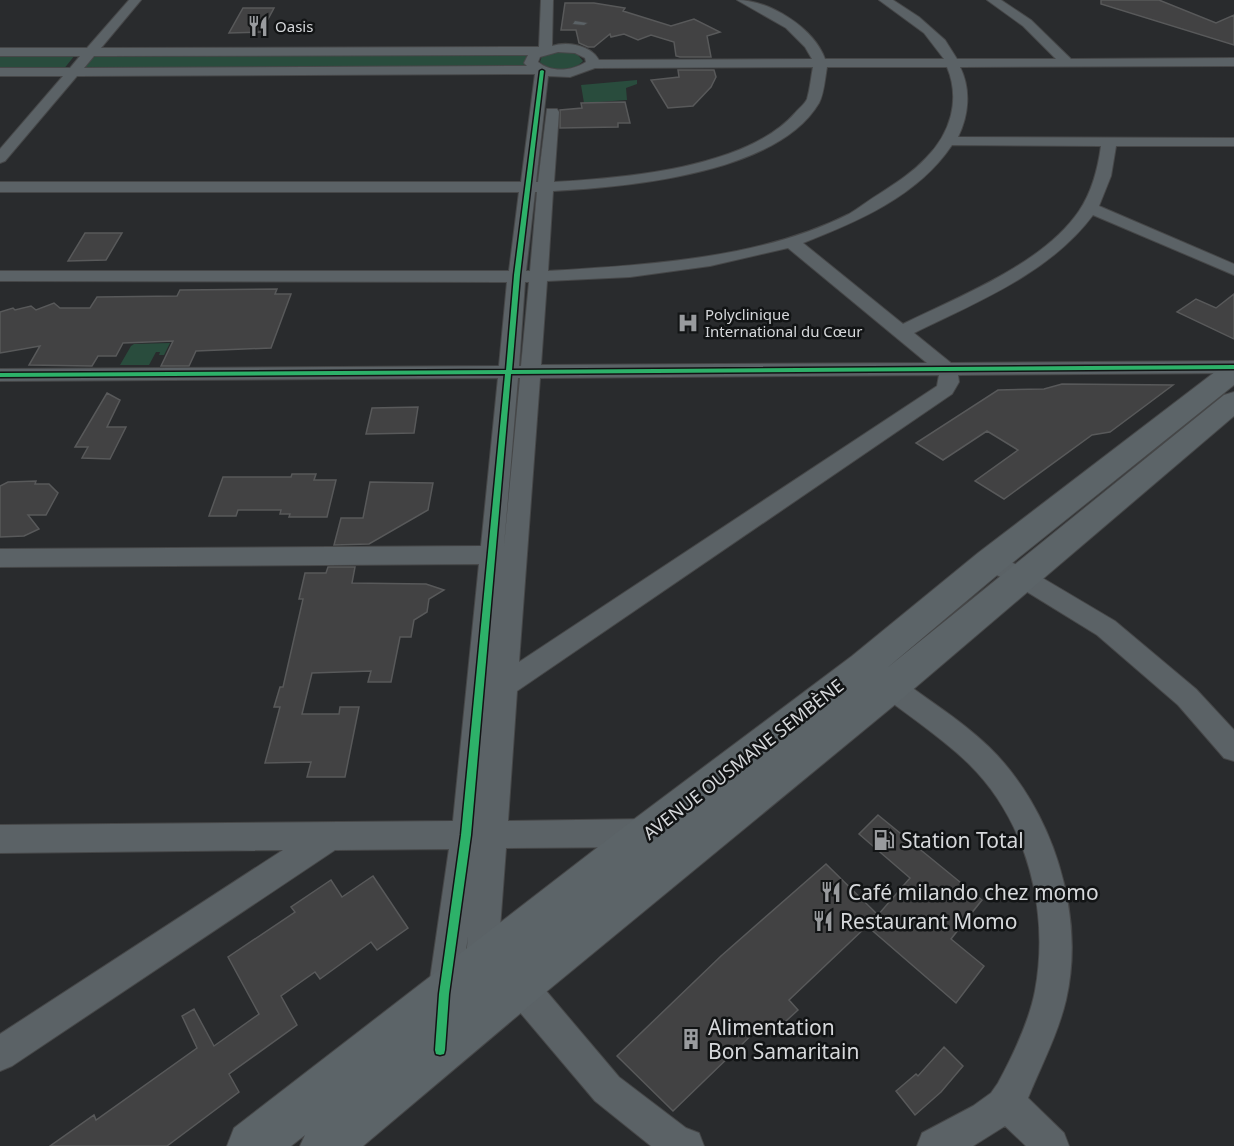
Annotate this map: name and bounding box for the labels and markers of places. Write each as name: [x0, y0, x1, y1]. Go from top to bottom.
restaurant icon: Oasis: [246, 14, 270, 38]
place label: Oasis: [275, 16, 313, 36]
place label: Polyclinique International du Cœur: [705, 304, 862, 341]
hospital icon: Polyclinique International du Cœur: [676, 311, 700, 335]
place label: Station Total: [901, 826, 1024, 854]
fuel station icon: Station Total: [872, 828, 896, 852]
place label: Café milando chez momo: [848, 878, 1099, 906]
restaurant icon: Café milando chez momo: [819, 880, 843, 904]
place label: Restaurant Momo: [840, 907, 1017, 935]
restaurant icon: Restaurant Momo: [811, 909, 835, 933]
place label: Alimentation Bon Samaritain: [708, 1013, 859, 1065]
building icon: Alimentation Bon Samaritain: [679, 1027, 703, 1051]

